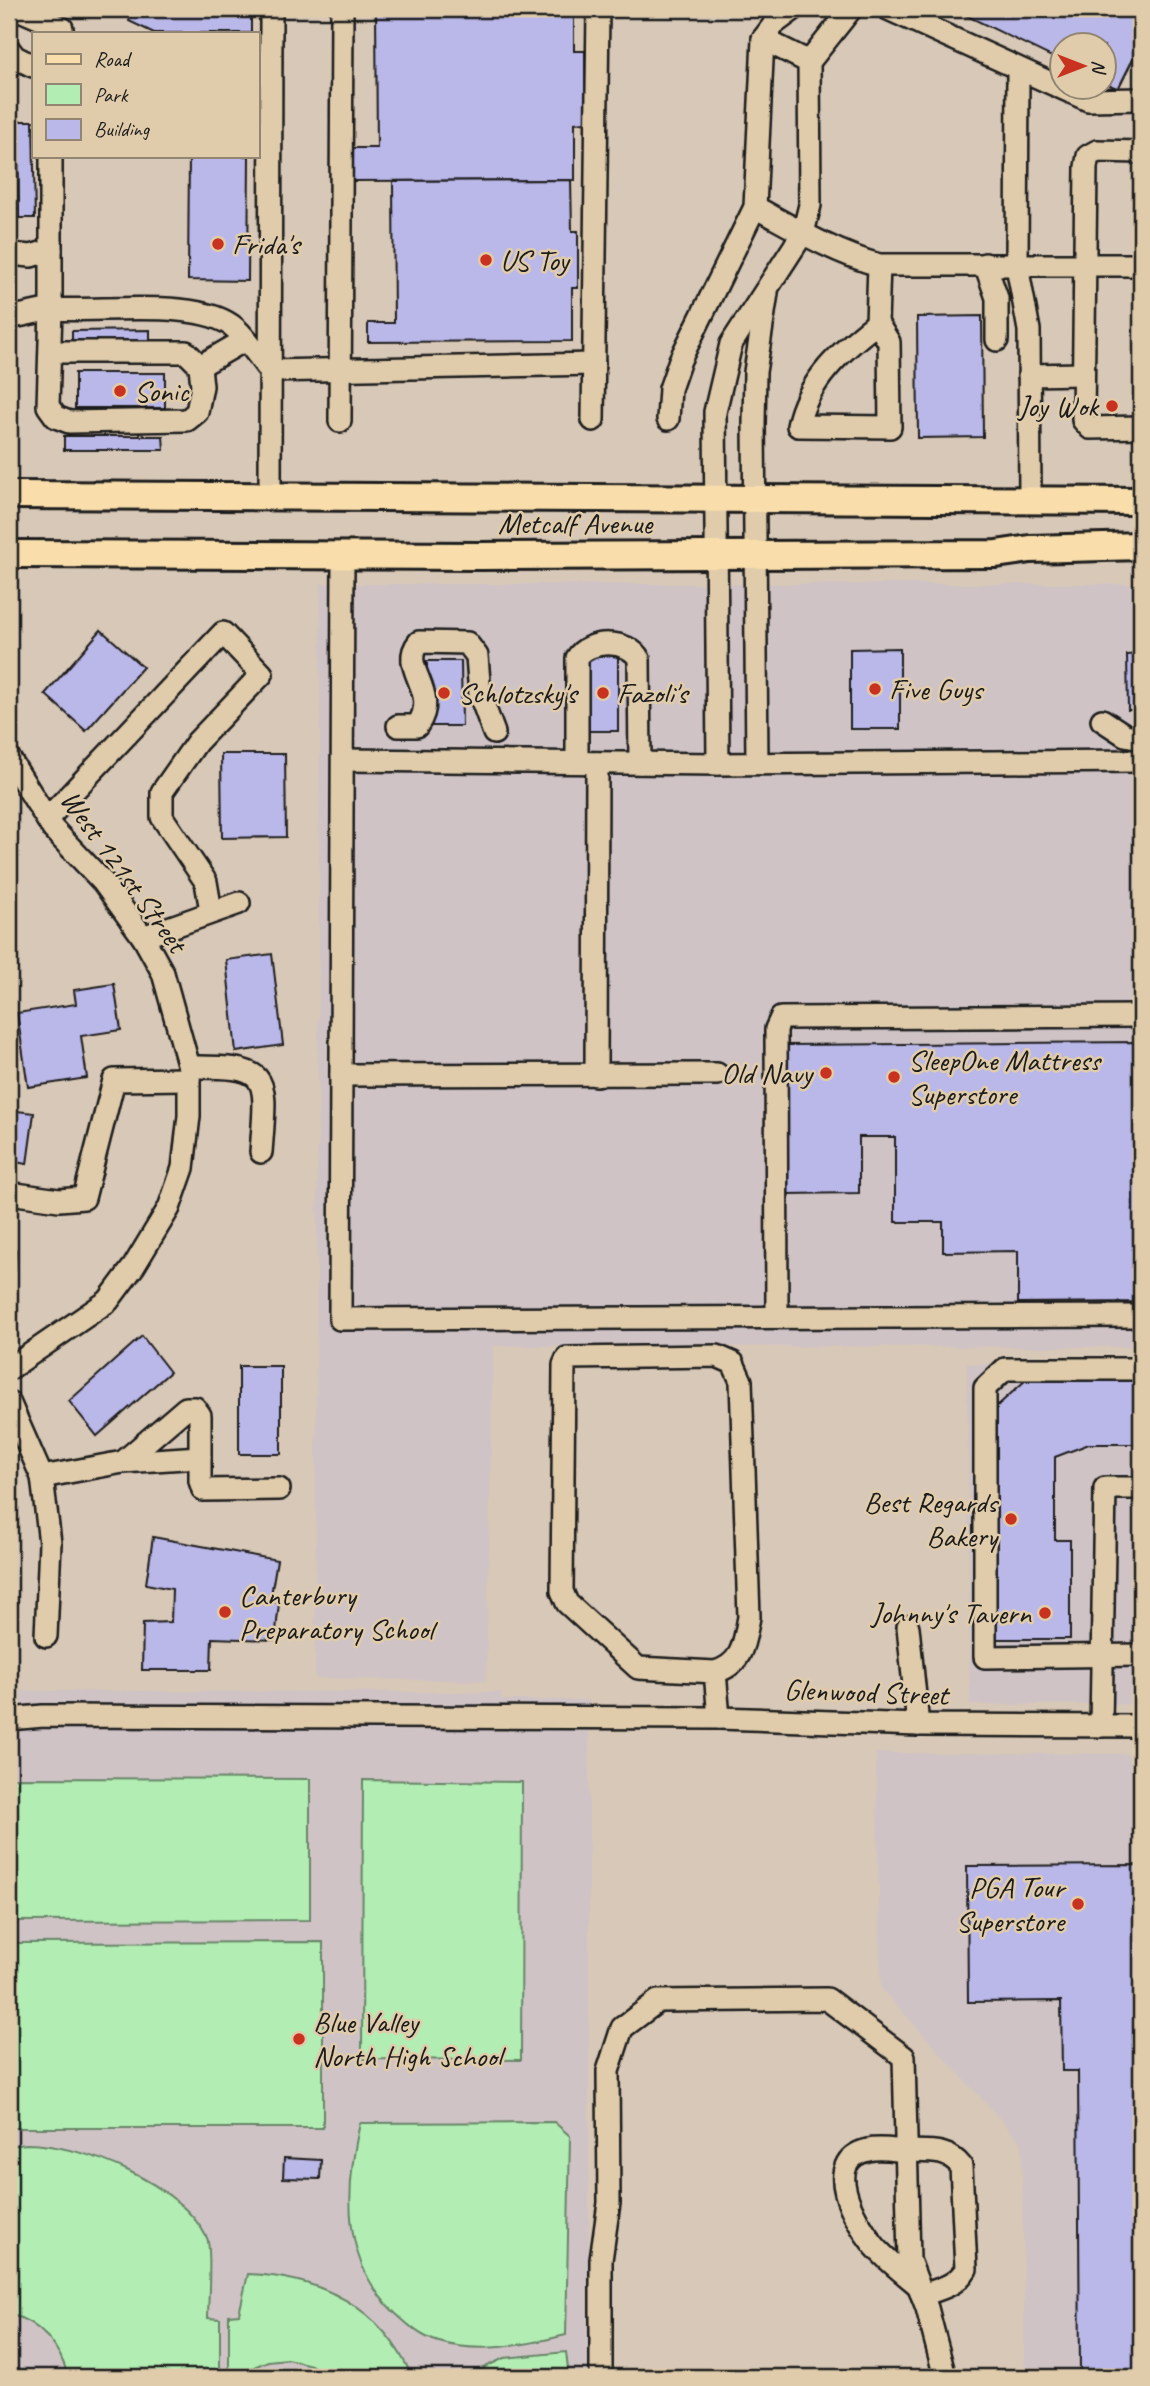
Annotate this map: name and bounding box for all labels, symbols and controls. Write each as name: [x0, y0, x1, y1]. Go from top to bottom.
legend: [32, 32, 259, 158]
north arrow: [1048, 32, 1118, 102]
text: Road: [94, 46, 133, 72]
text: N: [1087, 60, 1111, 75]
text: Park: [94, 82, 129, 108]
text: Building: [94, 116, 151, 142]
place label: Frida's: [232, 225, 302, 263]
marker: Frida's: [210, 236, 226, 252]
place label: US Toy: [500, 241, 571, 279]
marker: US Toy: [478, 252, 494, 268]
place label: Sonic: [134, 372, 190, 410]
marker: Sonic: [112, 383, 128, 399]
place label: Joy Wok: [1016, 387, 1100, 425]
marker: Joy Wok: [1104, 398, 1120, 414]
street label: Metcalf Avenue: [498, 504, 654, 542]
place label: Five Guys: [889, 670, 985, 708]
place label: Schlotzsky's: [458, 674, 579, 712]
place label: Fazoli's: [617, 674, 690, 712]
marker: Five Guys: [867, 681, 883, 697]
marker: Schlotzsky's: [436, 685, 452, 701]
marker: Fazoli's: [595, 685, 611, 701]
street label: West 121st Street: [52, 782, 198, 962]
place label: SleepOne Mattress Superstore: [908, 1041, 1103, 1113]
place label: Old Navy: [721, 1054, 815, 1092]
marker: Old Navy: [818, 1065, 834, 1081]
marker: SleepOne Mattress Superstore: [886, 1069, 902, 1085]
place label: Best Regards Bakery: [864, 1483, 1000, 1555]
marker: Best Regards Bakery: [1003, 1511, 1019, 1527]
place label: Canterbury Preparatory School: [239, 1576, 438, 1648]
place label: Johnny's Tavern: [869, 1594, 1032, 1632]
marker: Canterbury Preparatory School: [217, 1604, 233, 1620]
marker: Johnny's Tavern: [1037, 1605, 1053, 1621]
street label: Glenwood Street: [784, 1670, 952, 1714]
place label: PGA Tour Superstore: [956, 1868, 1067, 1940]
marker: PGA Tour Superstore: [1070, 1896, 1086, 1912]
place label: Blue Valley North High School: [313, 2003, 507, 2075]
marker: Blue Valley North High School: [291, 2031, 307, 2047]

